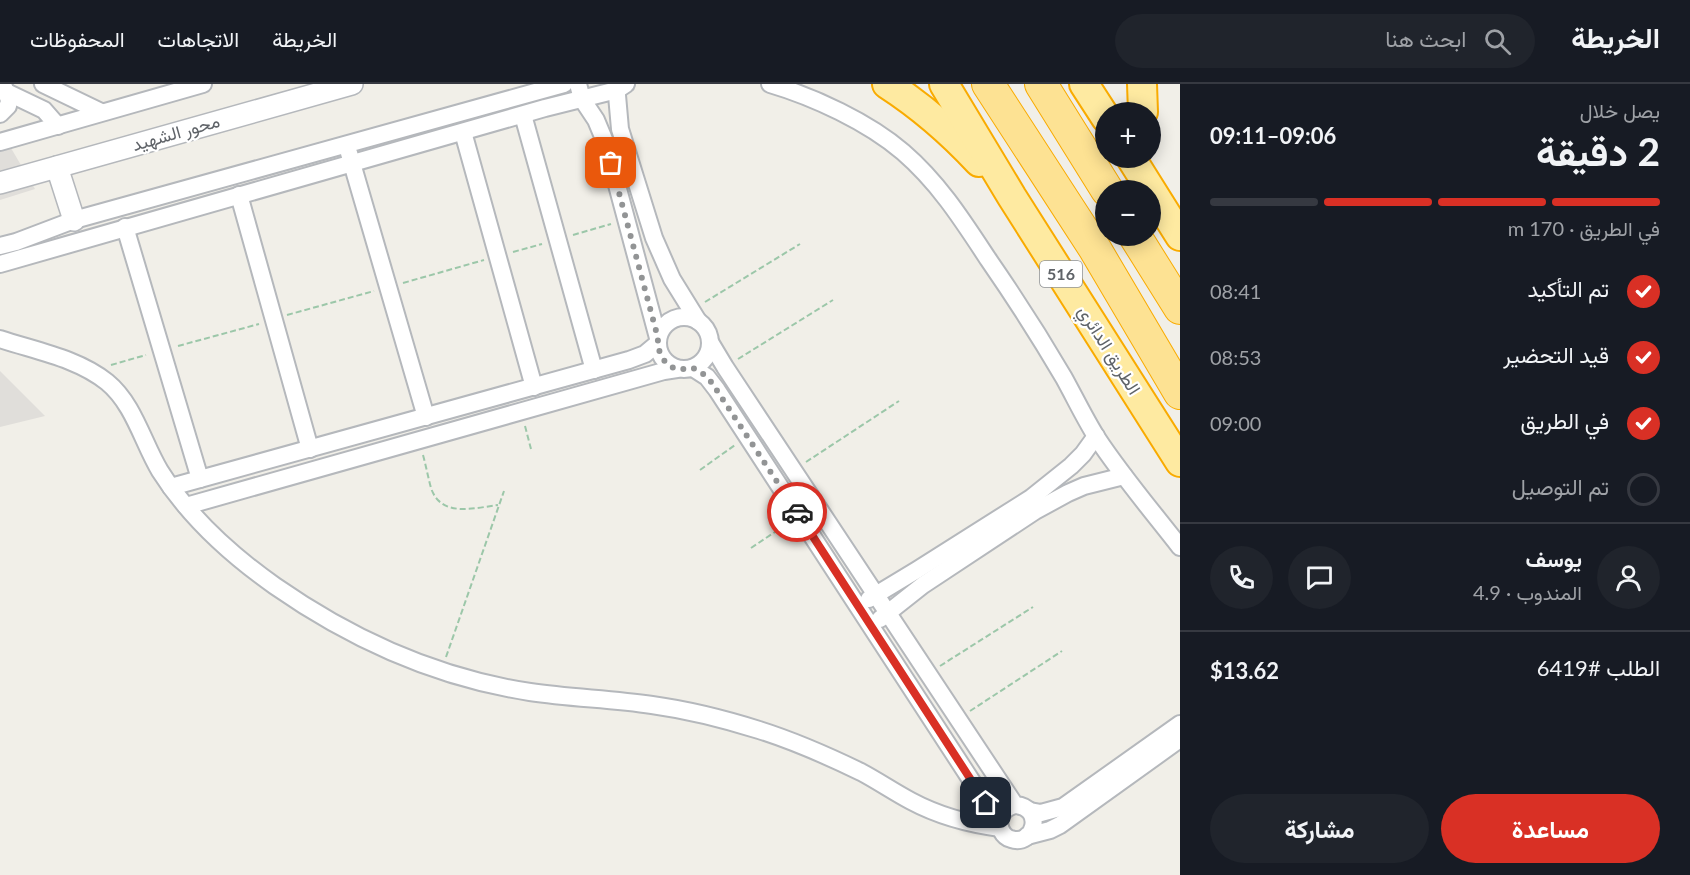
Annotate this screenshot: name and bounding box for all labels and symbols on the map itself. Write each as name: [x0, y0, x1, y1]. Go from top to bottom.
street label: محور الشهيد: [129, 109, 222, 156]
pin: [585, 137, 636, 188]
road number: 516: [1040, 261, 1082, 287]
street label: الطريق الدائري: [1070, 301, 1146, 401]
courier: [767, 482, 827, 542]
pin: [960, 777, 1011, 828]

